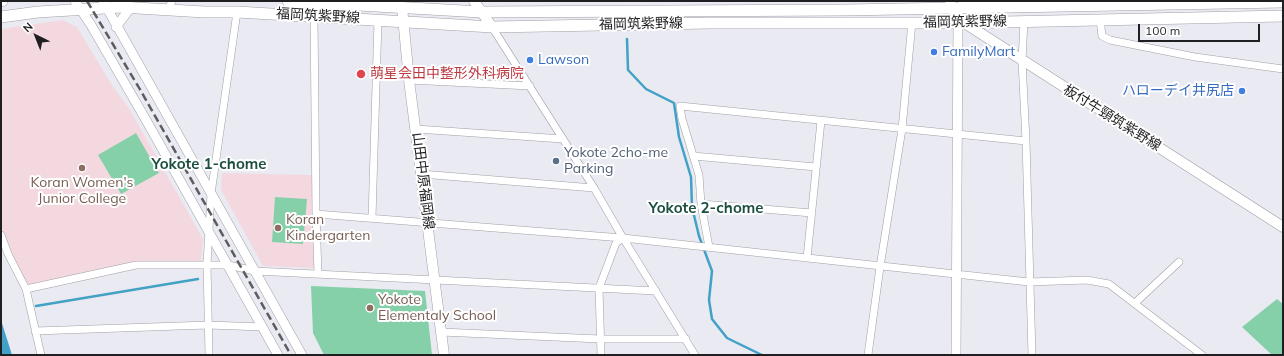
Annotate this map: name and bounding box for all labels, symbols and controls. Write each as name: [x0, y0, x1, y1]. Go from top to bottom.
street label: 福岡筑紫野線: [276, 5, 360, 27]
street label: 福岡筑紫野線: [923, 13, 1007, 31]
street label: 福岡筑紫野線: [599, 15, 683, 33]
north arrow: [16, 16, 56, 56]
scale bar: [1140, 16, 1262, 42]
text: N: [20, 19, 36, 35]
text: 100 m: [1145, 23, 1180, 38]
place label: FamilyMart: [942, 44, 1015, 60]
marker: FamilyMart: [929, 47, 939, 57]
place label: Lawson: [538, 52, 589, 68]
marker: Lawson: [525, 55, 535, 65]
place label: 萌星会田中整形外科病院: [370, 66, 524, 82]
marker: 萌星会田中整形外科病院: [355, 68, 367, 80]
street label: 板付牛頸筑紫野線: [1060, 81, 1164, 155]
place label: ハローデイ井尻店: [1122, 83, 1234, 99]
marker: ハローデイ井尻店: [1237, 86, 1247, 96]
street label: 山田中原福岡線: [409, 131, 437, 231]
place label: Yokote 2cho-me Parking: [564, 145, 668, 178]
district label: Yokote 1-chome: [152, 155, 266, 173]
marker: Yokote 2cho-me Parking: [551, 156, 561, 166]
marker: Koran Women's Junior College: [77, 163, 87, 173]
place label: Koran Women's Junior College: [31, 175, 133, 208]
district label: Yokote 2-chome: [649, 199, 763, 217]
place label: Koran Kindergarten: [286, 212, 370, 244]
marker: Koran Kindergarten: [273, 223, 283, 233]
place label: Yokote Elementaly School: [378, 292, 496, 324]
marker: Yokote Elementaly School: [365, 303, 375, 313]

